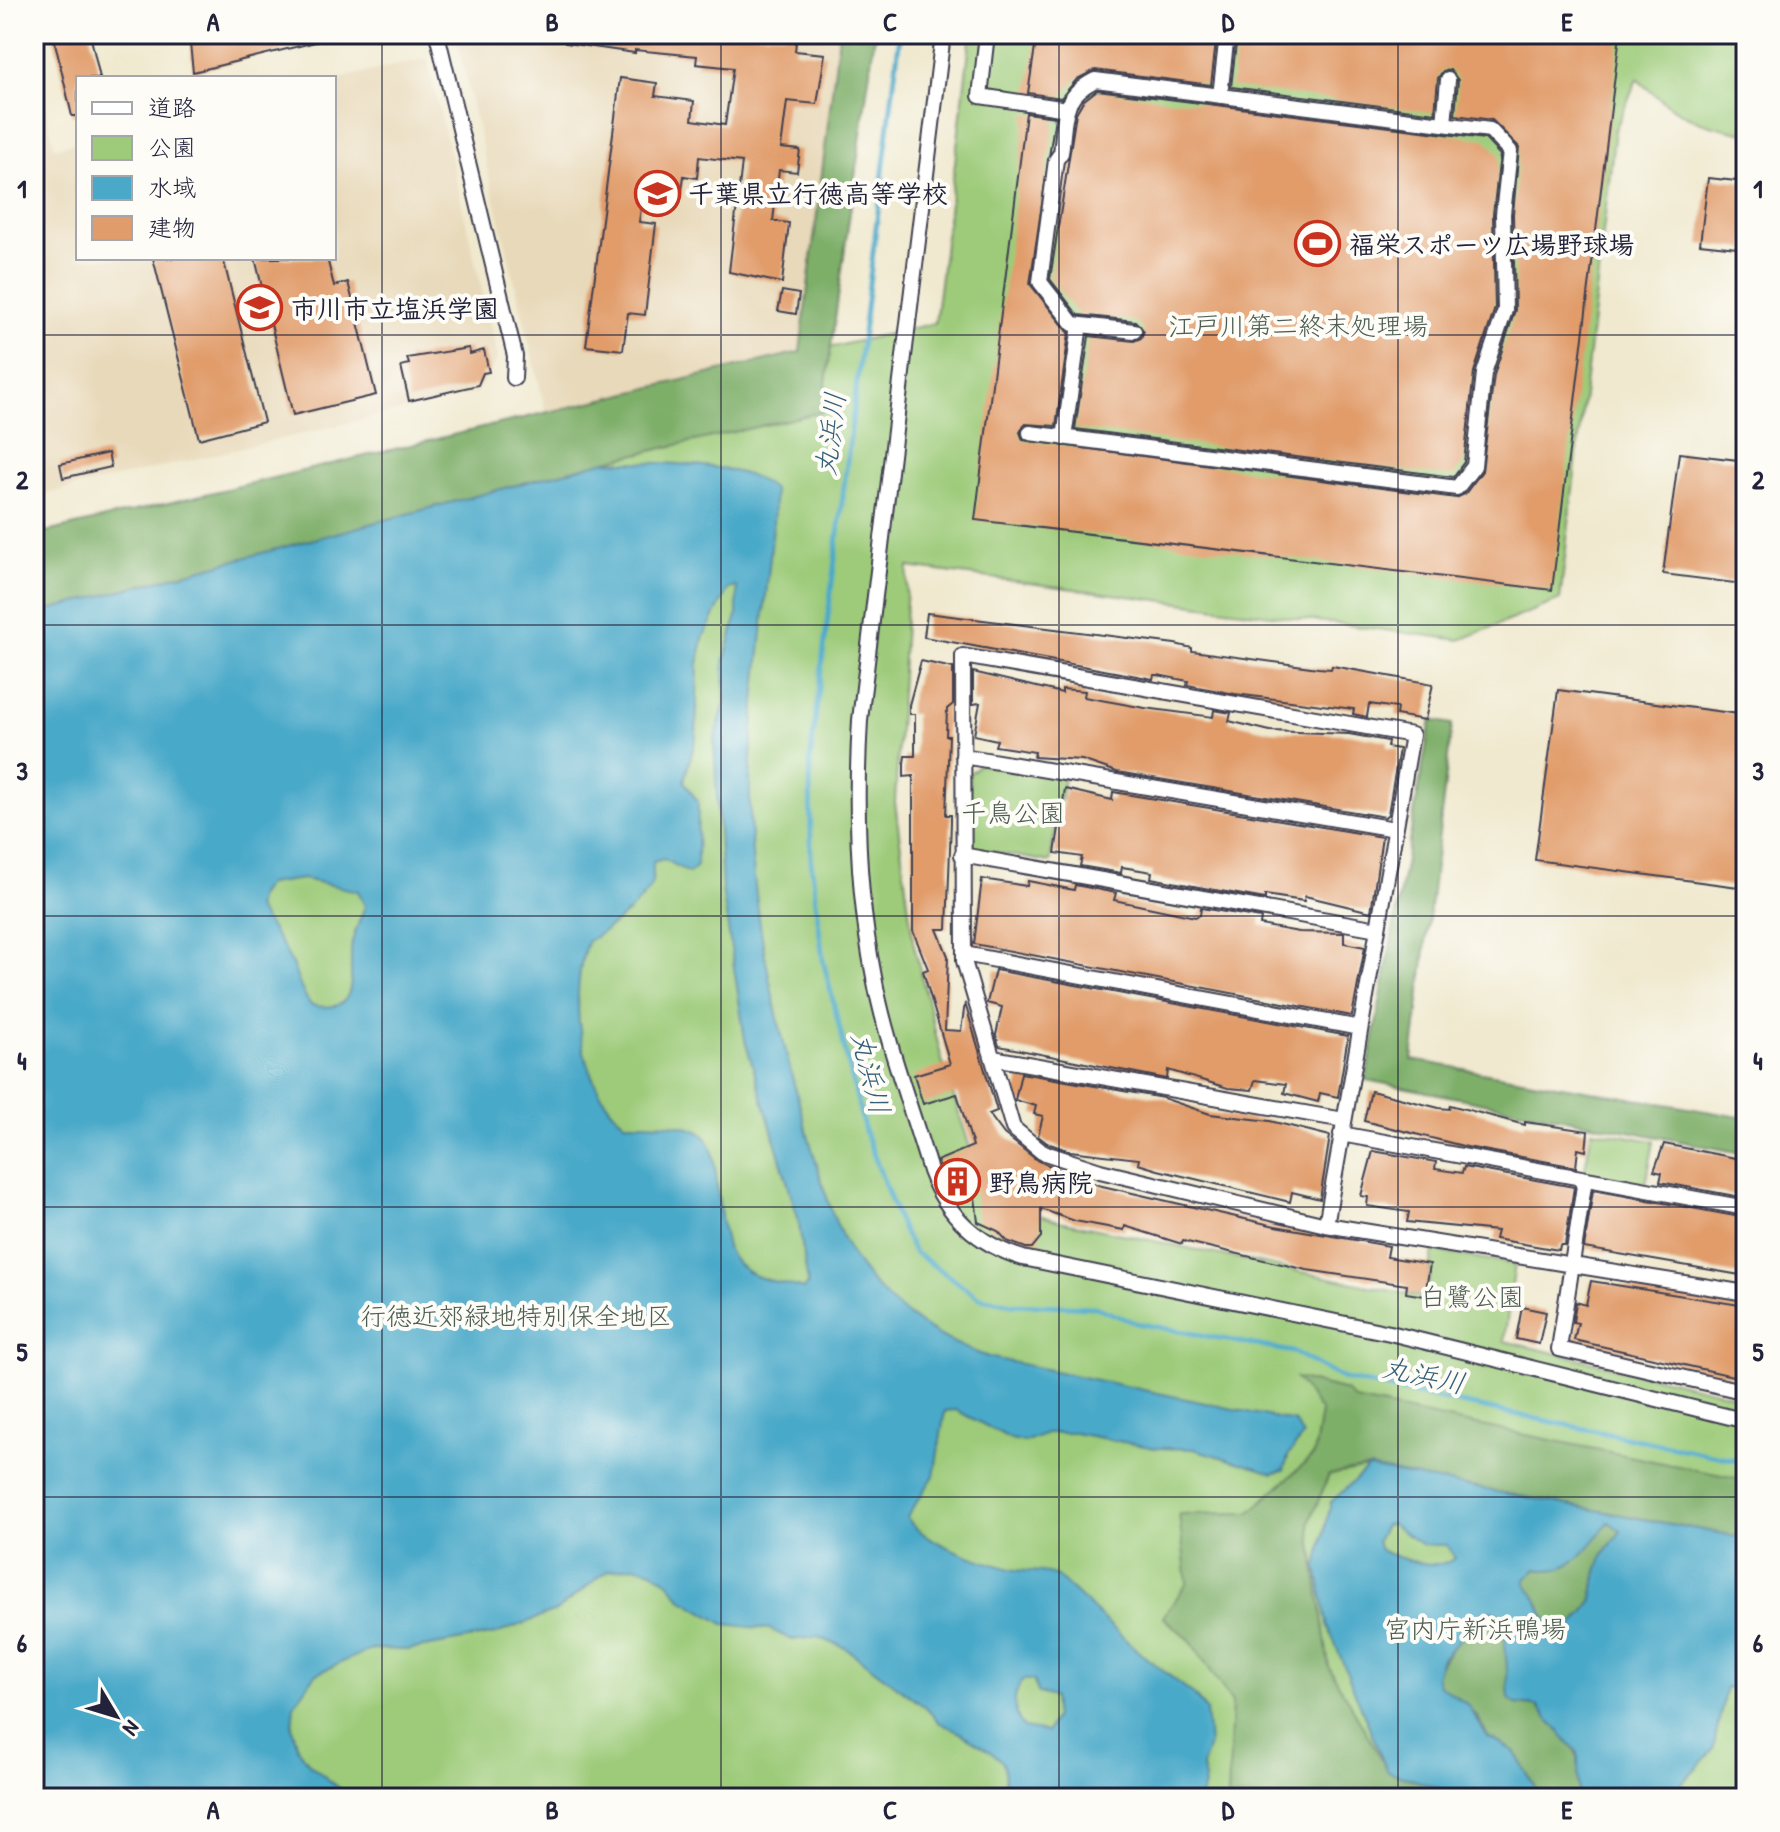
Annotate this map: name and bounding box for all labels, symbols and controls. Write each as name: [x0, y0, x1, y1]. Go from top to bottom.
text: A: [207, 4, 220, 39]
text: B: [545, 4, 559, 39]
text: C: [883, 4, 897, 39]
text: D: [1222, 4, 1235, 39]
text: E: [1561, 4, 1573, 39]
legend: [76, 76, 336, 260]
text: 道路: [148, 91, 196, 123]
text: 公園: [148, 131, 196, 163]
school or university icon: 千葉県立行徳高等学校: [633, 169, 681, 217]
text: 1: [17, 171, 27, 206]
text: 水域: [148, 171, 196, 203]
text: 1: [1753, 171, 1763, 206]
place label: 千葉県立行徳高等学校: [688, 176, 948, 211]
text: 建物: [148, 211, 196, 243]
sports icon: 福栄スポーツ広場野球場: [1294, 220, 1342, 268]
place label: 福栄スポーツ広場野球場: [1349, 227, 1634, 262]
school or university icon: 市川市立塩浜学園: [236, 284, 284, 332]
place label: 市川市立塩浜学園: [291, 291, 499, 326]
park label: 江戸川第二終末処理場: [1168, 308, 1428, 343]
water label: 丸浜川: [806, 390, 854, 478]
text: 2: [16, 462, 29, 497]
text: 2: [1752, 462, 1765, 497]
text: 3: [16, 753, 28, 788]
text: 3: [1752, 753, 1764, 788]
park label: 千鳥公園: [961, 795, 1065, 830]
water label: 丸浜川: [842, 1028, 900, 1118]
text: 4: [17, 1043, 27, 1078]
text: 4: [1753, 1043, 1763, 1078]
building icon: 野鳥病院: [934, 1158, 982, 1206]
place label: 野鳥病院: [989, 1165, 1093, 1200]
park label: 白鷺公園: [1420, 1279, 1524, 1314]
park label: 行徳近郊緑地特別保全地区: [360, 1298, 672, 1333]
text: 5: [17, 1334, 28, 1369]
text: 5: [1753, 1334, 1764, 1369]
water label: 丸浜川: [1379, 1348, 1469, 1402]
park label: 宮内庁新浜鴨場: [1384, 1611, 1566, 1646]
text: 6: [17, 1625, 28, 1660]
text: 6: [1753, 1625, 1764, 1660]
north arrow: [76, 1676, 156, 1756]
text: N: [116, 1714, 147, 1742]
text: A: [207, 1792, 220, 1827]
text: B: [545, 1792, 559, 1827]
text: C: [883, 1792, 897, 1827]
text: D: [1222, 1792, 1235, 1827]
text: E: [1561, 1792, 1573, 1827]

